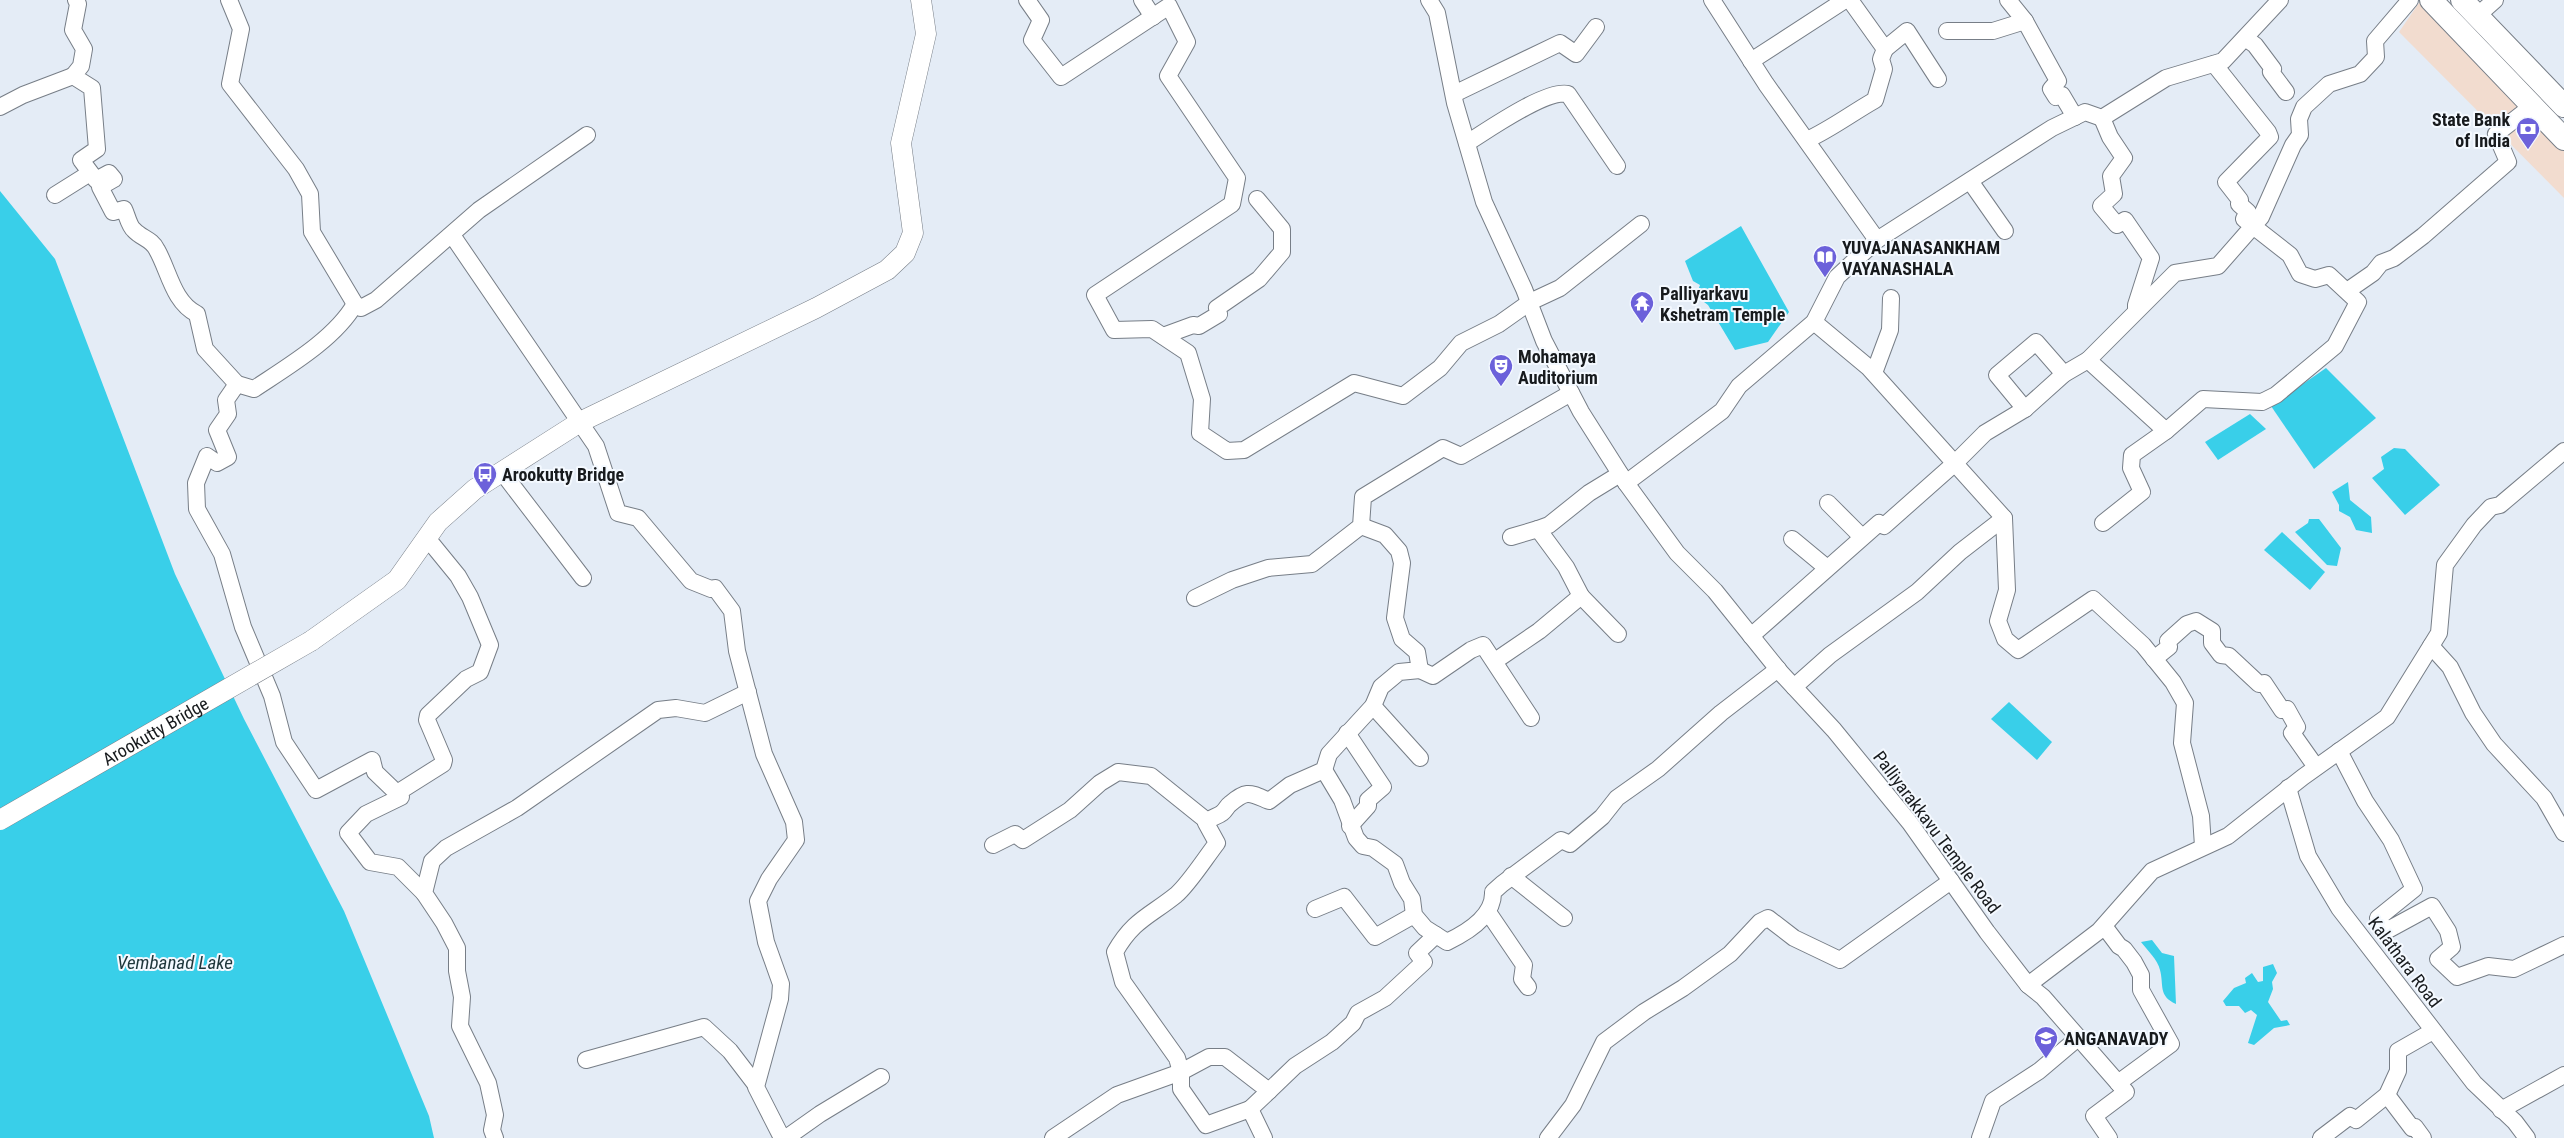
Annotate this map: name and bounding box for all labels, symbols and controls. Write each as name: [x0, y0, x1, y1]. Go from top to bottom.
place label: State Bank of India: [2432, 109, 2510, 151]
bank icon: State Bank of India: [2515, 116, 2541, 150]
place label: YUVAJANASANKHAM VAYANASHALA: [1842, 237, 2000, 279]
library icon: YUVAJANASANKHAM VAYANASHALA: [1812, 244, 1838, 278]
place label: Palliyarkavu Kshetram Temple: [1660, 283, 1786, 325]
temple icon: Palliyarkavu Kshetram Temple: [1629, 290, 1655, 324]
place label: Mohamaya Auditorium: [1518, 346, 1598, 388]
theatre icon: Mohamaya Auditorium: [1488, 353, 1514, 387]
bus stop icon: Arookutty Bridge: [472, 461, 498, 495]
place label: Arookutty Bridge: [502, 464, 625, 485]
street label: Arookutty Bridge: [98, 692, 212, 769]
street label: Palliyarakkavu Temple Road: [1869, 747, 2005, 917]
street label: Kalathara Road: [2364, 913, 2446, 1011]
water label: Vembanad Lake: [117, 951, 233, 974]
school or university icon: ANGANAVADY: [2033, 1025, 2059, 1059]
place label: ANGANAVADY: [2064, 1028, 2169, 1049]

